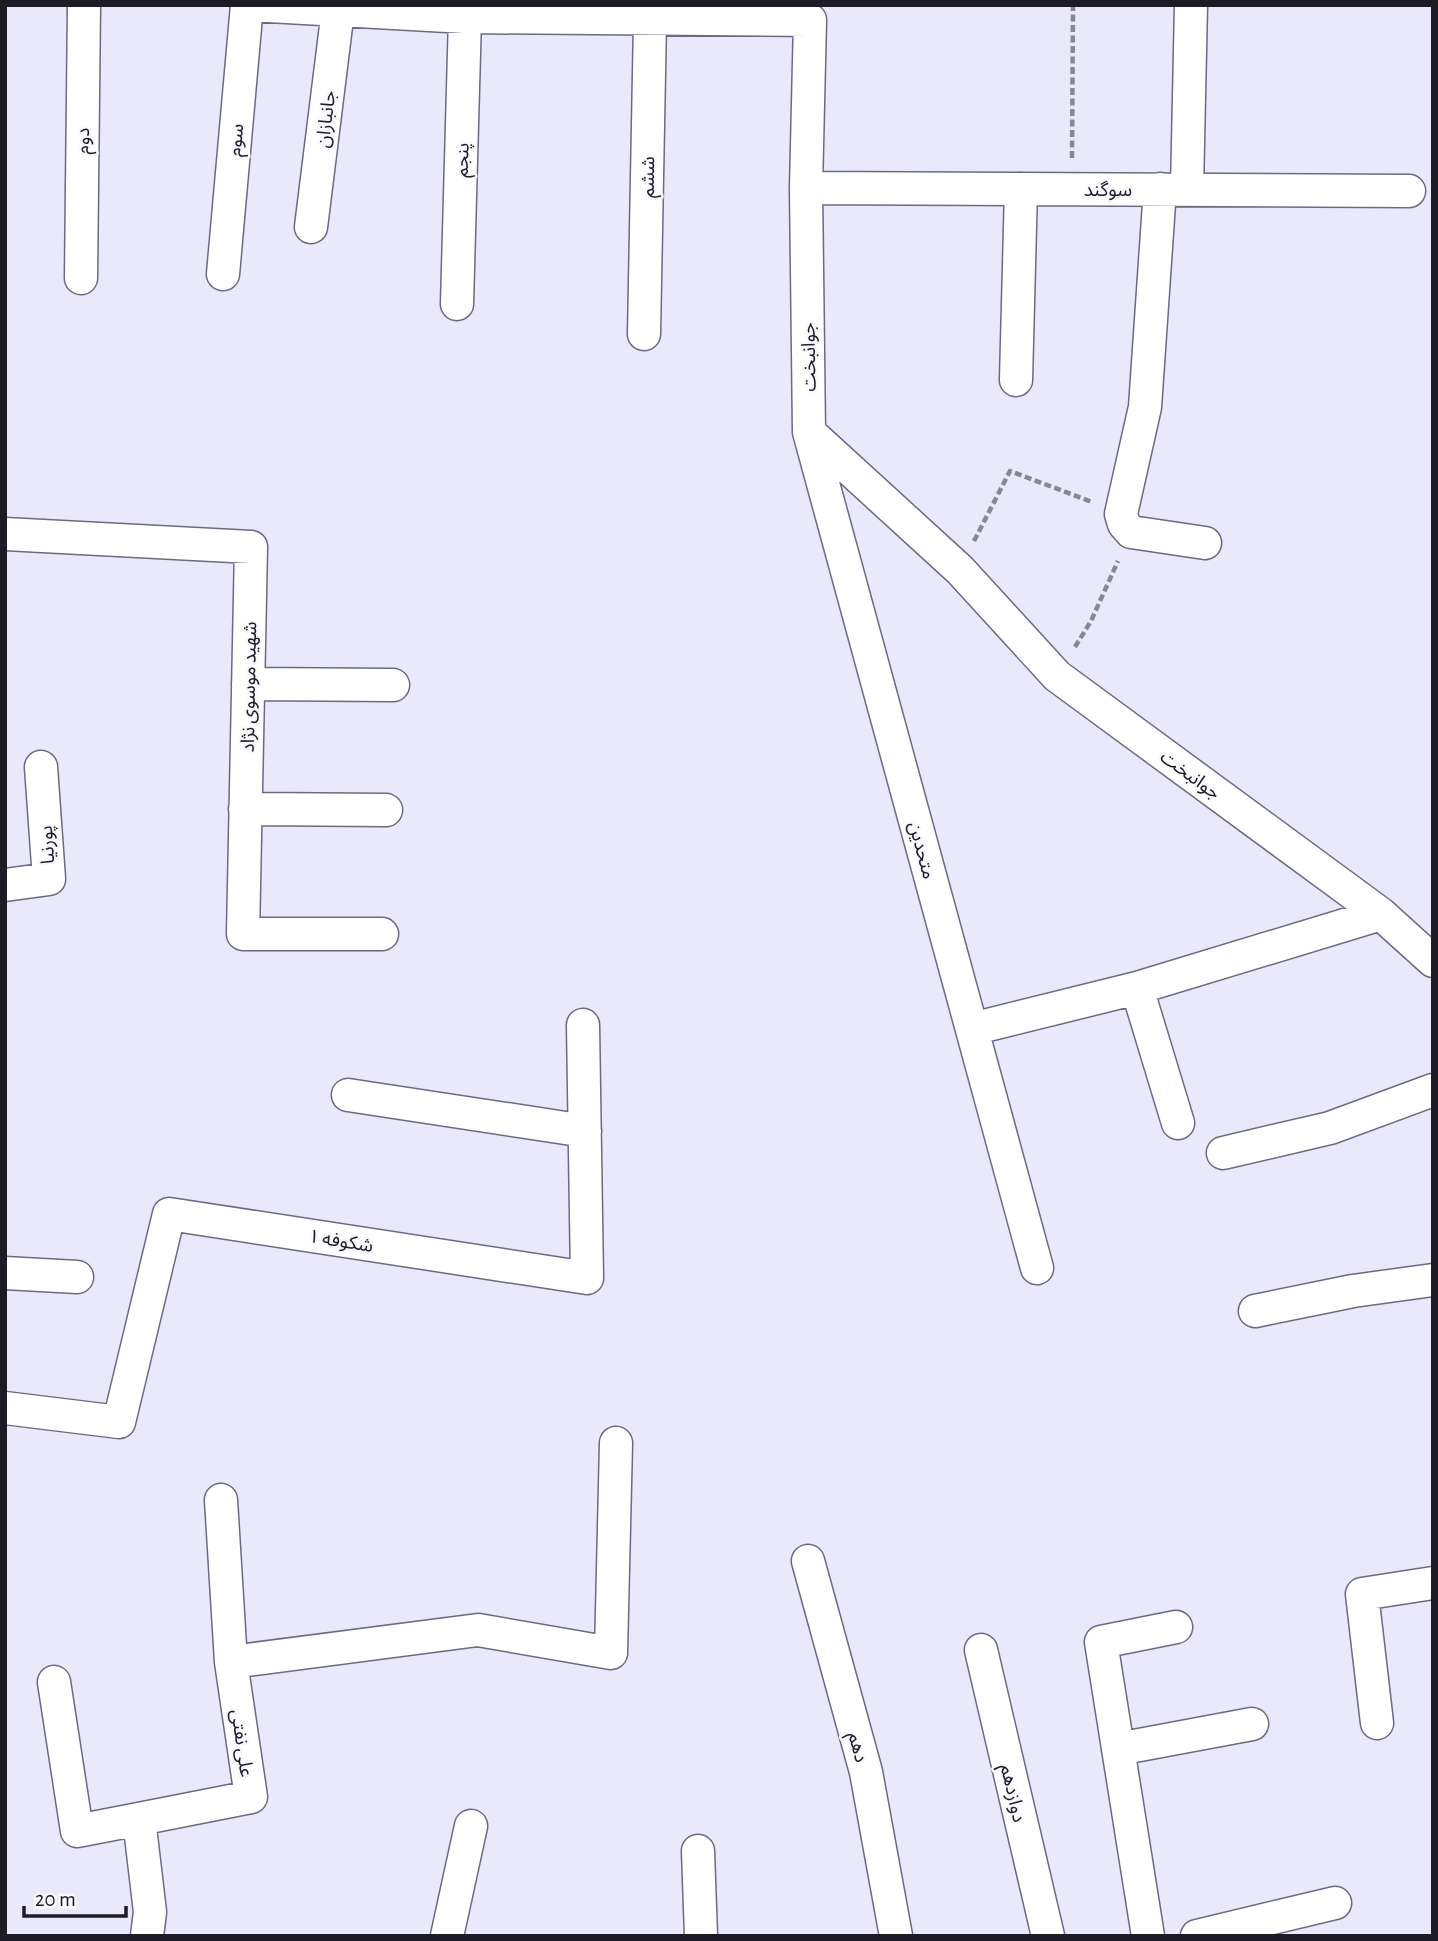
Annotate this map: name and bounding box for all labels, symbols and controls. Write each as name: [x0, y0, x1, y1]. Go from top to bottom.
street label: جانبازان: [314, 89, 340, 149]
street label: سوم: [226, 123, 251, 158]
street label: دوم: [74, 127, 97, 155]
street label: پنجم: [452, 142, 477, 178]
street label: ششم: [639, 156, 662, 198]
street label: سوگند: [1084, 180, 1132, 201]
street label: جوانبخت: [799, 322, 821, 392]
street label: شهید موسوی نژاد: [239, 621, 261, 753]
street label: جوانبخت: [1156, 747, 1224, 804]
street label: متحدین: [904, 820, 938, 882]
street label: پورنیا: [37, 825, 60, 865]
street label: شکوفه ۱: [307, 1227, 374, 1257]
street label: علی نفتی: [226, 1708, 256, 1778]
street label: دهم: [841, 1730, 871, 1766]
street label: دوازدهم: [993, 1762, 1028, 1825]
scale bar: [24, 1874, 126, 1918]
text: 20 m: [35, 1889, 76, 1910]

